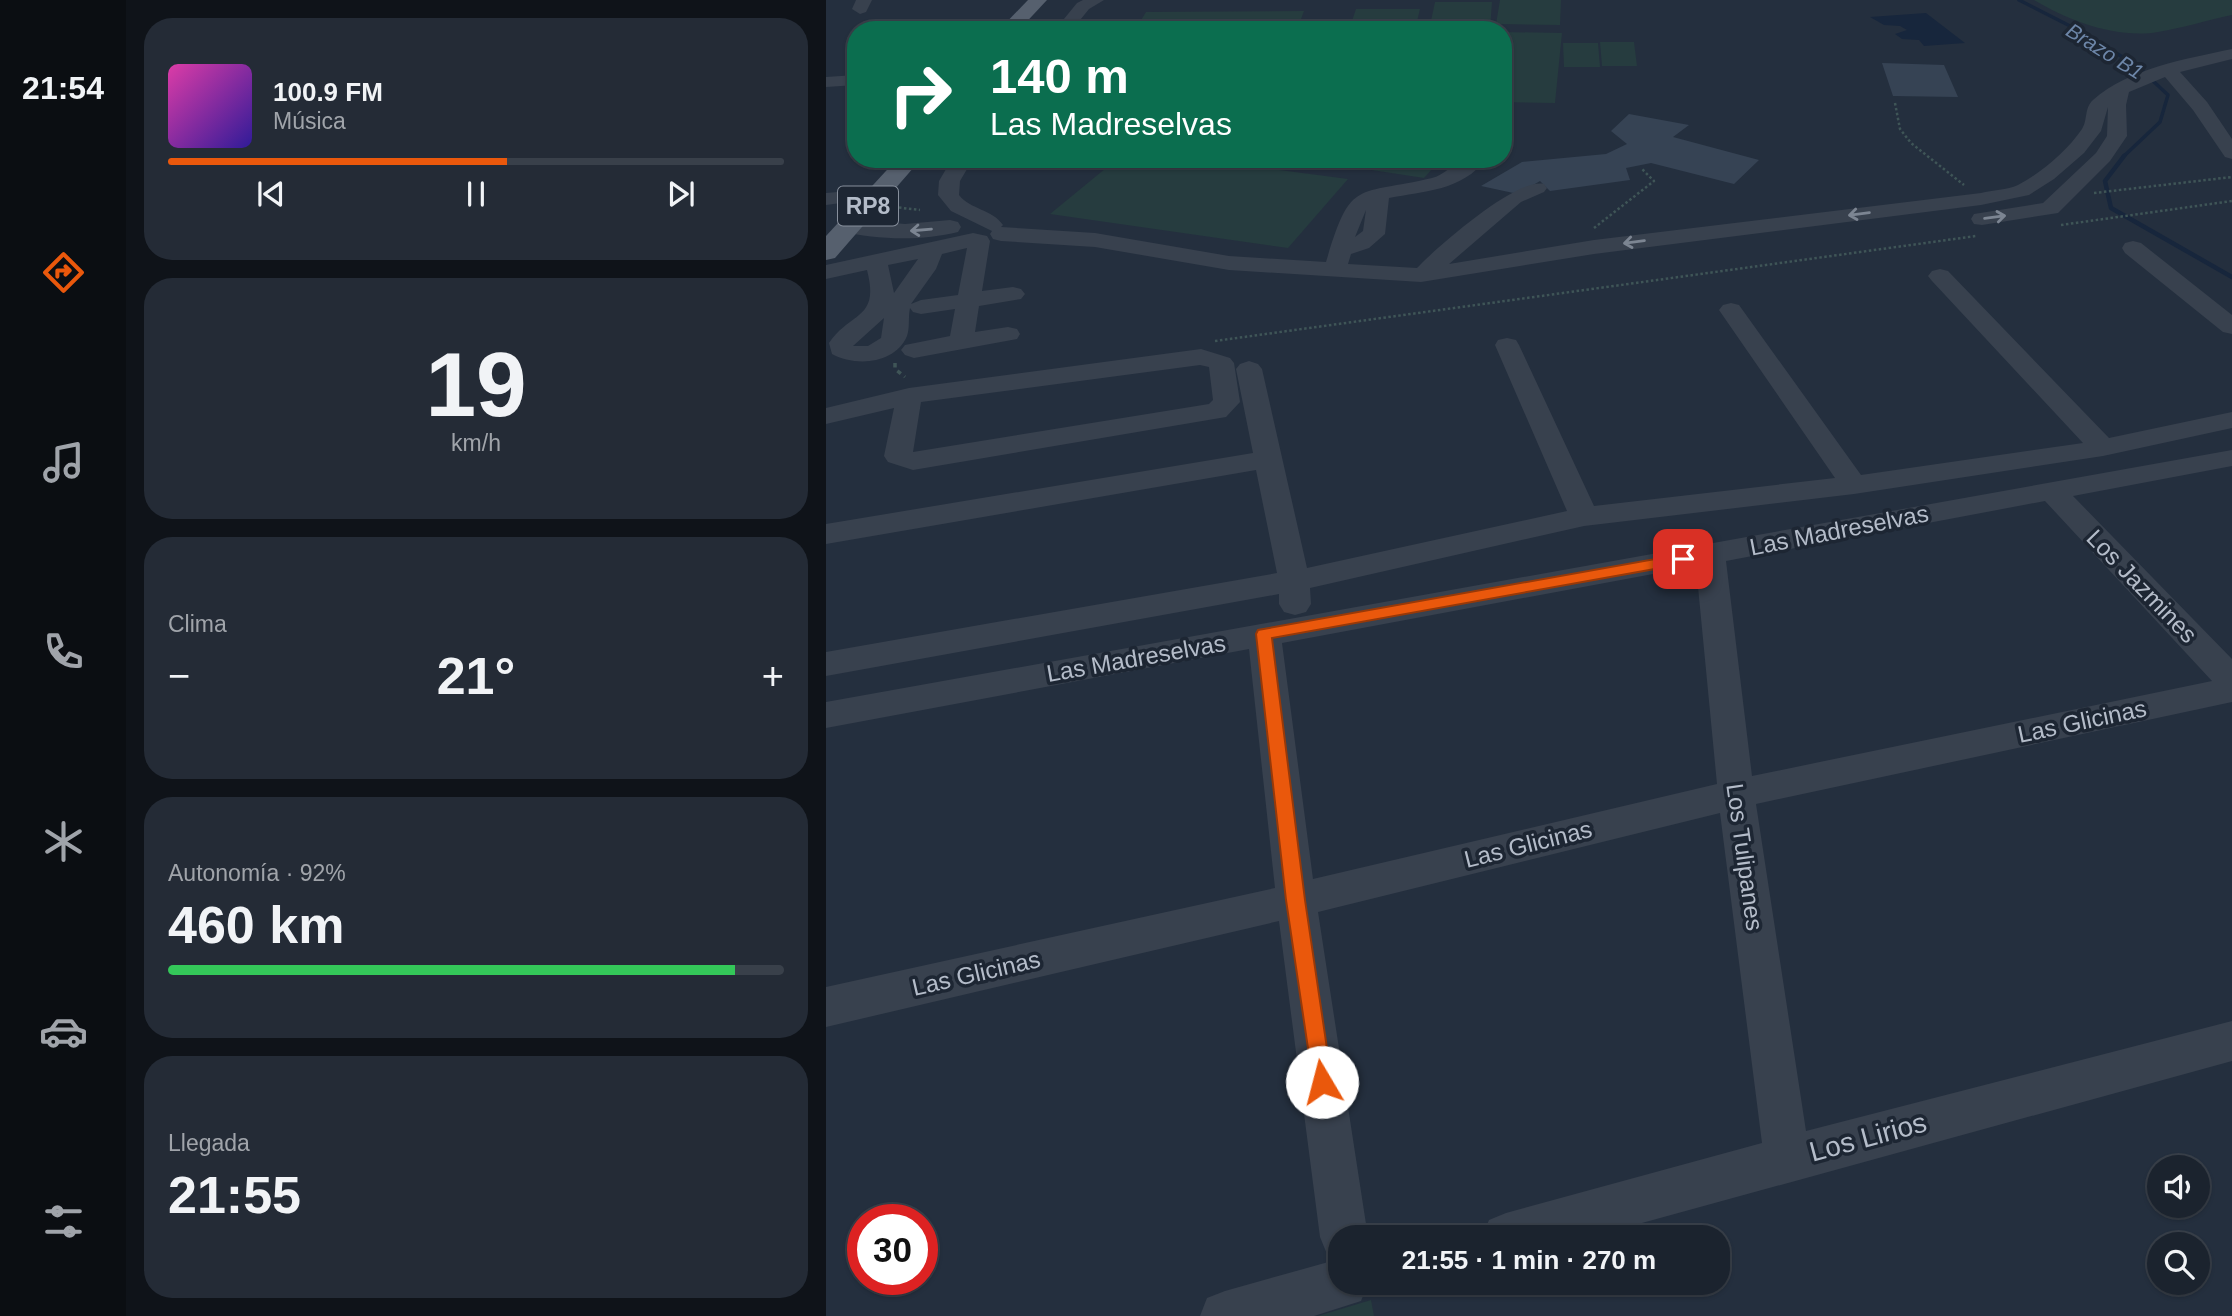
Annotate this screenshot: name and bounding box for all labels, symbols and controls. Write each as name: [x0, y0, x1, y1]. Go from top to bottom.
water label: Brazo B1: [2062, 18, 2148, 84]
icon: right: [875, 49, 966, 140]
text: 140 m: [990, 49, 1129, 103]
text: 21:54: [22, 70, 104, 106]
text: 100.9 FM: [273, 77, 383, 107]
text: Las Madreselvas: [990, 106, 1232, 142]
text: Música: [273, 108, 346, 134]
icon: previous: [252, 175, 290, 213]
icon: pause: [457, 175, 495, 213]
icon: next: [662, 175, 700, 213]
road number: RP8: [838, 186, 898, 226]
one-way arrow: [1849, 208, 1871, 221]
one-way arrow: [1984, 211, 2006, 224]
one-way arrow: [910, 224, 933, 237]
one-way arrow: [1623, 236, 1646, 249]
icon: directions: [39, 248, 88, 297]
text: 19: [425, 334, 527, 435]
text: km/h: [451, 430, 501, 456]
icon: music: [39, 438, 88, 487]
street label: Las Madreselvas: [1747, 499, 1931, 561]
street label: Los Jazmines: [2081, 524, 2203, 648]
pin: [1653, 529, 1713, 589]
icon: arrive: [1664, 540, 1702, 578]
text: Clima: [168, 611, 227, 637]
icon: phone: [39, 627, 88, 676]
street label: Las Madreselvas: [1044, 629, 1228, 687]
text: 21°: [437, 647, 515, 705]
text: −: [168, 655, 190, 697]
text: +: [762, 655, 784, 697]
street label: Las Glicinas: [2015, 694, 2149, 748]
street label: Los Tulipanes: [1721, 782, 1769, 932]
street label: Las Glicinas: [1461, 815, 1595, 873]
icon: climate: [39, 817, 88, 866]
text: Autonomía · 92%: [168, 860, 346, 886]
text: 460 km: [168, 896, 344, 954]
street label: Las Glicinas: [909, 945, 1043, 1001]
icon: car: [39, 1007, 88, 1056]
position arrow: [1285, 1045, 1359, 1119]
street label: Los Lirios: [1806, 1107, 1930, 1167]
text: Llegada: [168, 1130, 250, 1156]
map controls: [2147, 1155, 2210, 1295]
button: sound: [2147, 1155, 2210, 1218]
text: 21:55: [168, 1166, 301, 1224]
icon: filters: [39, 1197, 88, 1246]
speed limit sign: 30: [847, 1204, 938, 1295]
button: search: [2147, 1232, 2210, 1295]
text: 21:55 · 1 min · 270 m: [1402, 1245, 1656, 1275]

